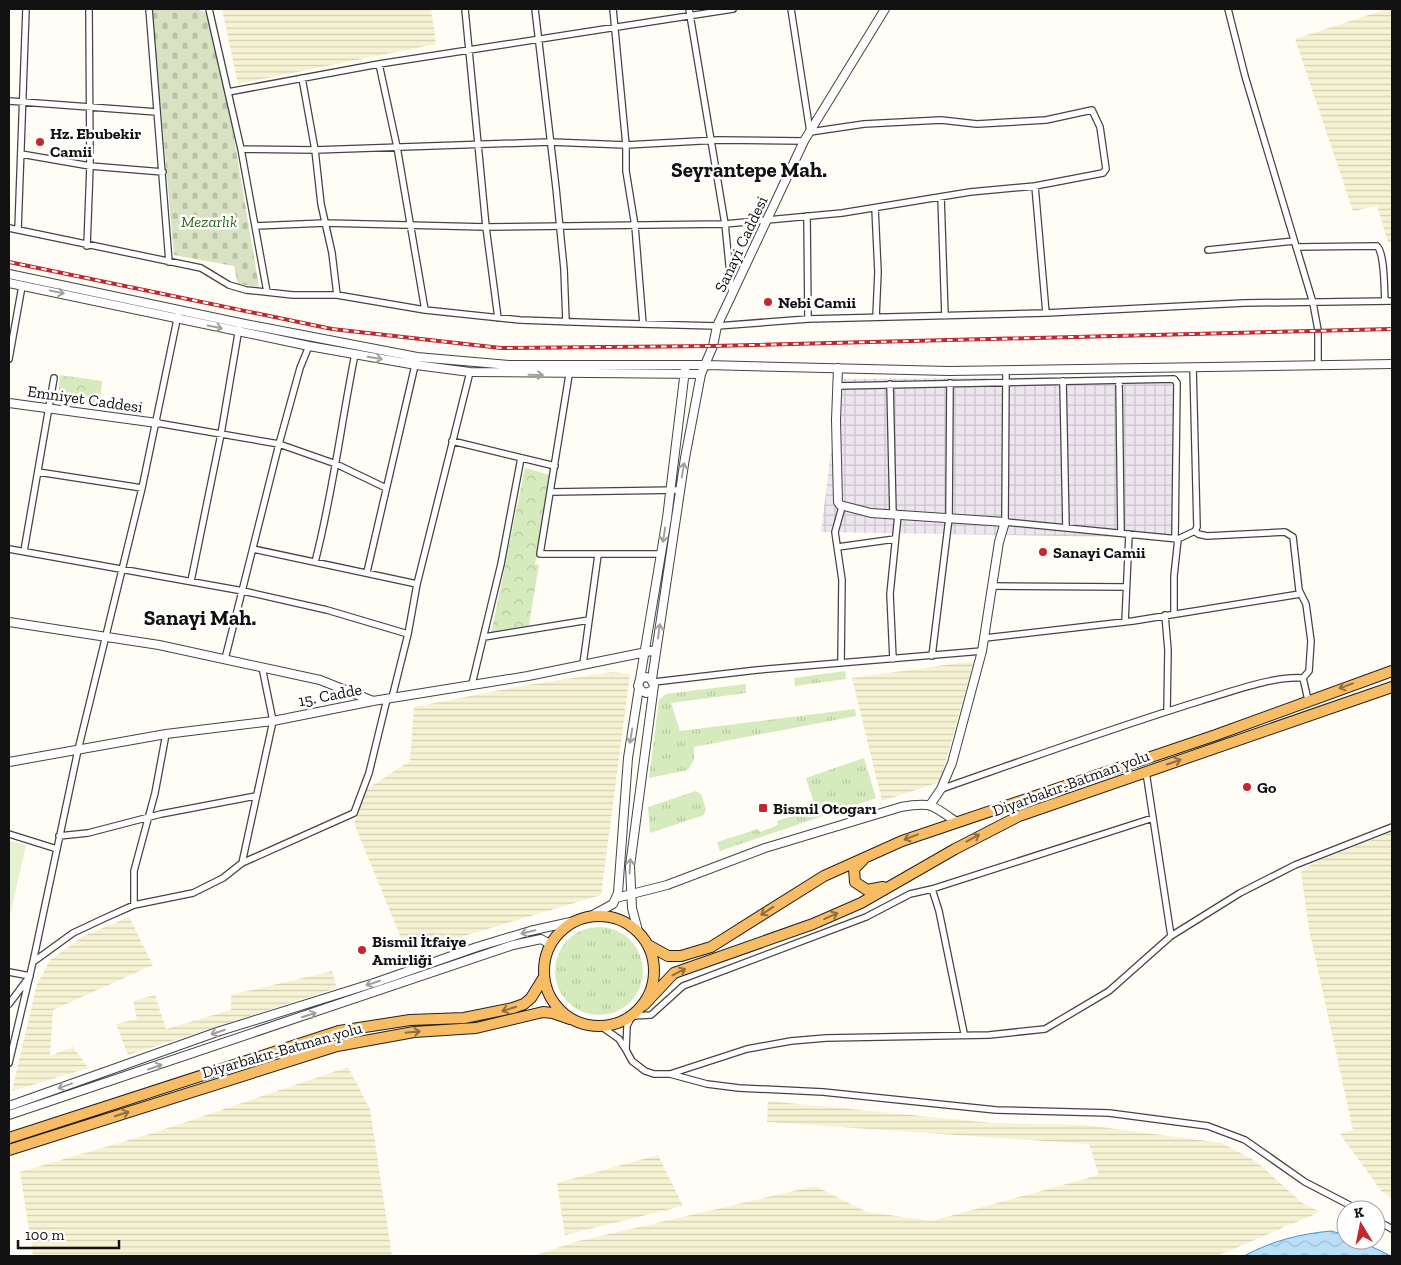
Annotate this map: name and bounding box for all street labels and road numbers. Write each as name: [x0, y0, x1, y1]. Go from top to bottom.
street label: Sanayi Caddesi: [710, 193, 772, 295]
street label: Emniyet Caddesi: [26, 381, 144, 417]
street label: 15. Cadde: [297, 680, 363, 710]
street label: Diyarbakır-Batman yolu: [990, 746, 1152, 820]
street label: Diyarbakır-Batman yolu: [200, 1018, 364, 1082]

